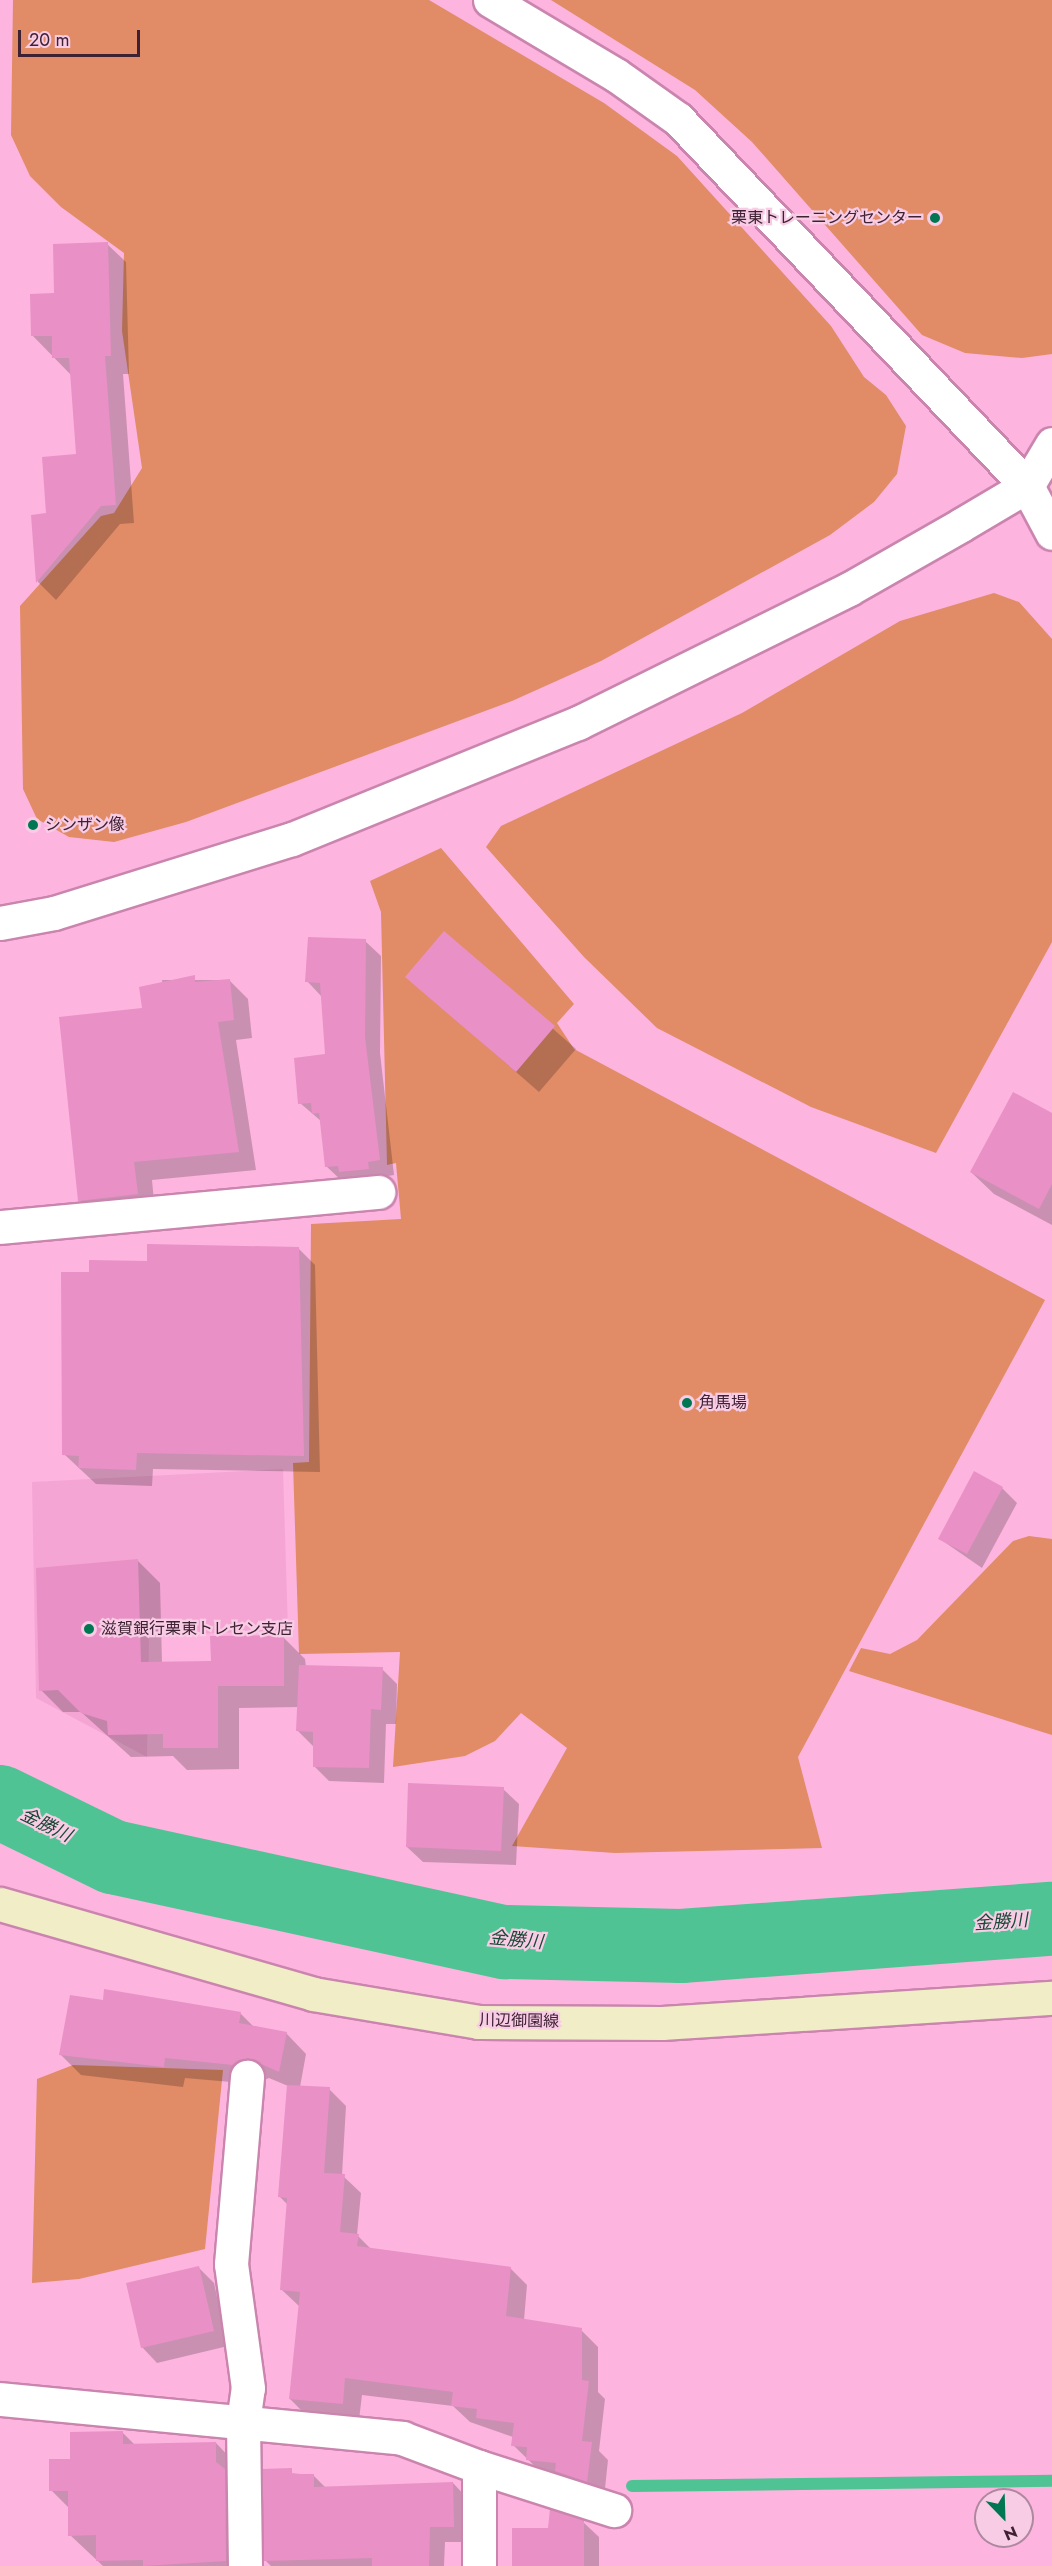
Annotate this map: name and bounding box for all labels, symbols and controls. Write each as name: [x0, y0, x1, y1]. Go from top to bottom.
scale bar: [21, 18, 142, 56]
text: 20 m: [29, 27, 69, 53]
place label: 栗東トレーニングセンター: [731, 208, 923, 228]
marker: 栗東トレーニングセンター: [928, 211, 942, 225]
place label: シンザン像: [45, 815, 125, 835]
marker: シンザン像: [26, 818, 40, 832]
place label: 角馬場: [699, 1393, 747, 1413]
marker: 角馬場: [680, 1396, 694, 1410]
place label: 滋賀銀行栗東トレセン支店: [101, 1619, 293, 1639]
marker: 滋賀銀行栗東トレセン支店: [82, 1622, 96, 1636]
water label: 金勝川: [17, 1803, 75, 1847]
water label: 金勝川: [973, 1909, 1029, 1935]
water label: 金勝川: [488, 1927, 544, 1953]
street label: 川辺御園線: [479, 2011, 559, 2031]
north arrow: [974, 2488, 1034, 2548]
text: N: [1000, 2520, 1021, 2546]

